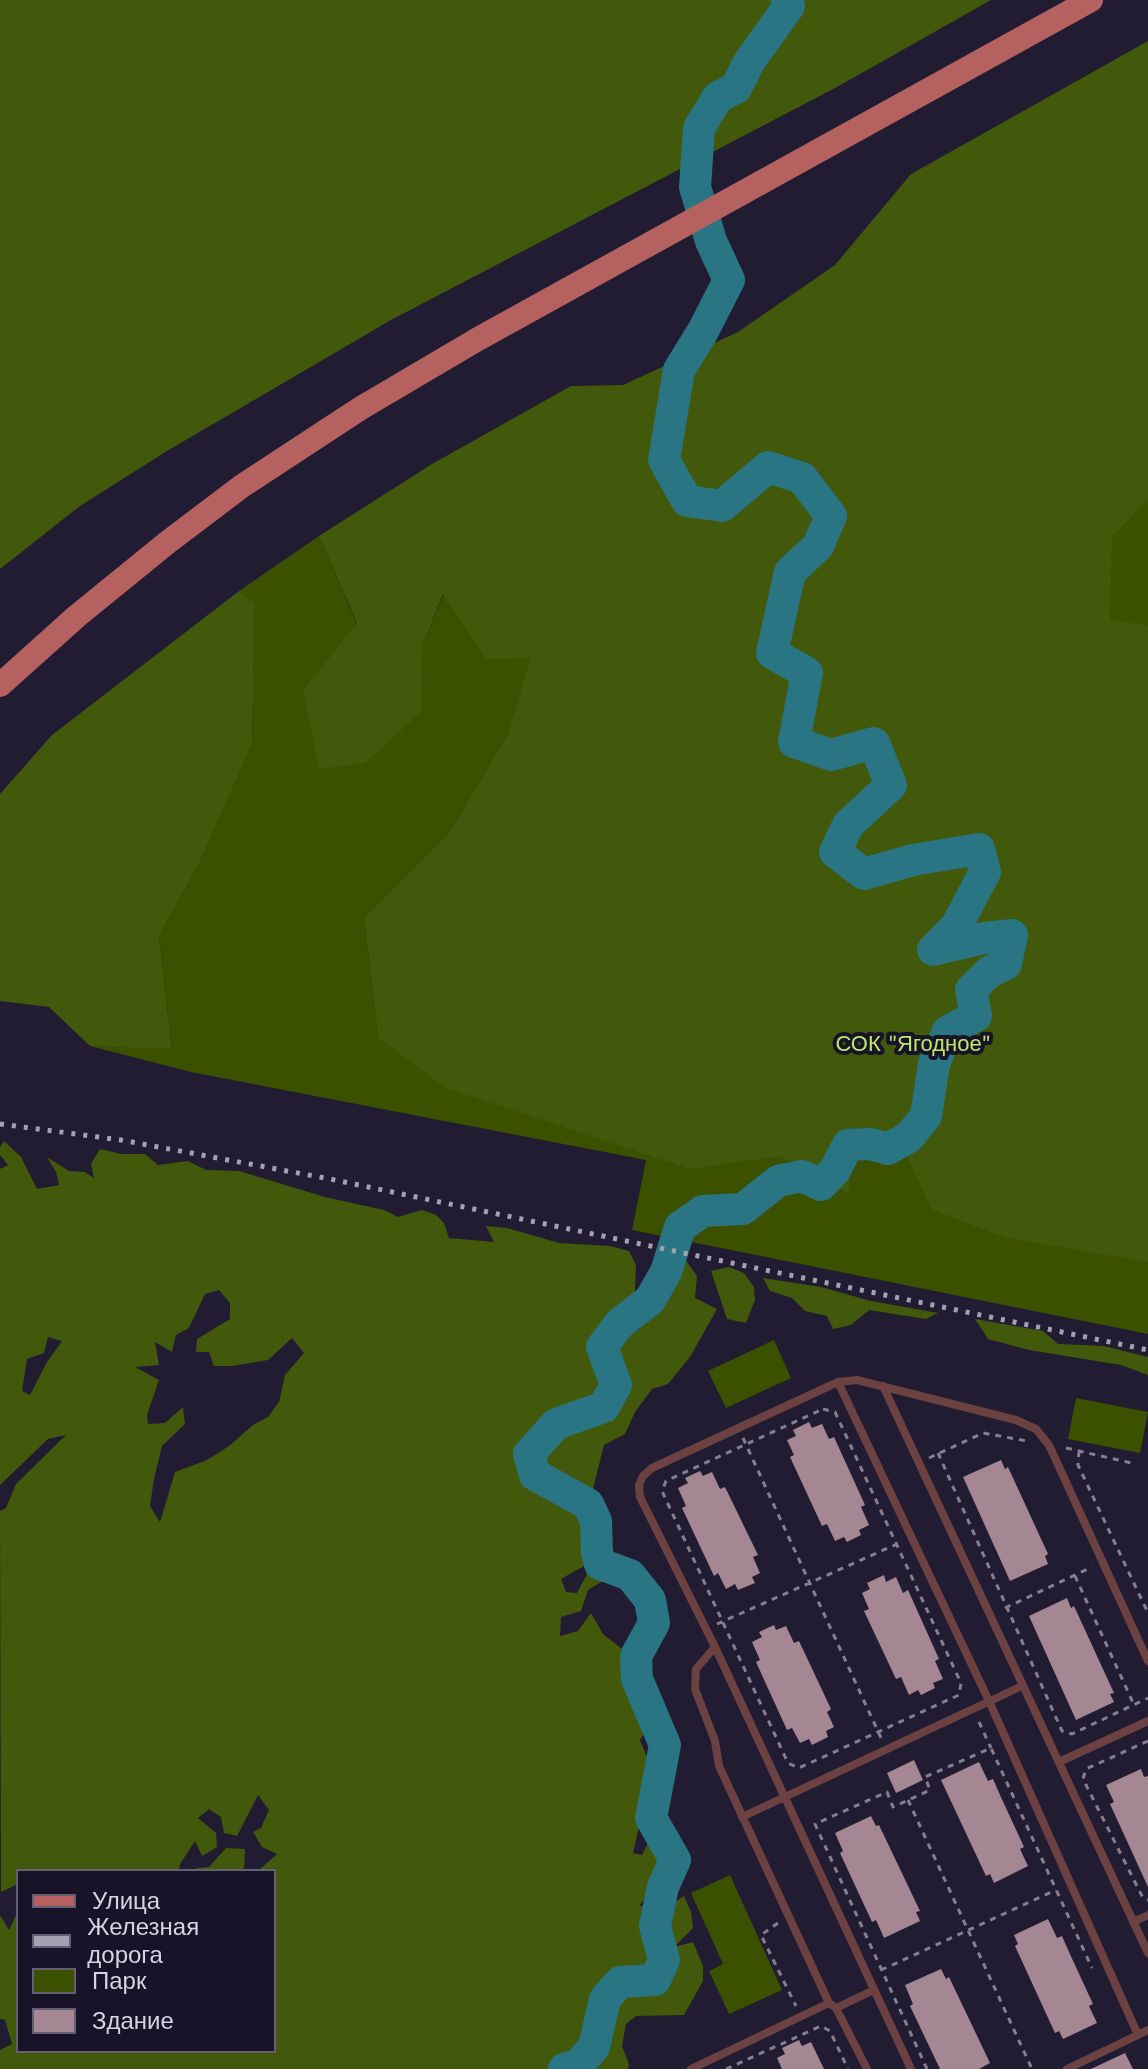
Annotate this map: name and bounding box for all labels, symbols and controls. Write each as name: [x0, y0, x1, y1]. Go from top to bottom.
park label: СОК "Ягодное": [835, 1032, 991, 1058]
legend: [16, 1869, 276, 2053]
text: Улица: [92, 1887, 160, 1915]
text: Железная дорога: [87, 1913, 199, 1969]
text: Парк: [92, 1967, 146, 1995]
text: Здание: [92, 2007, 174, 2035]

